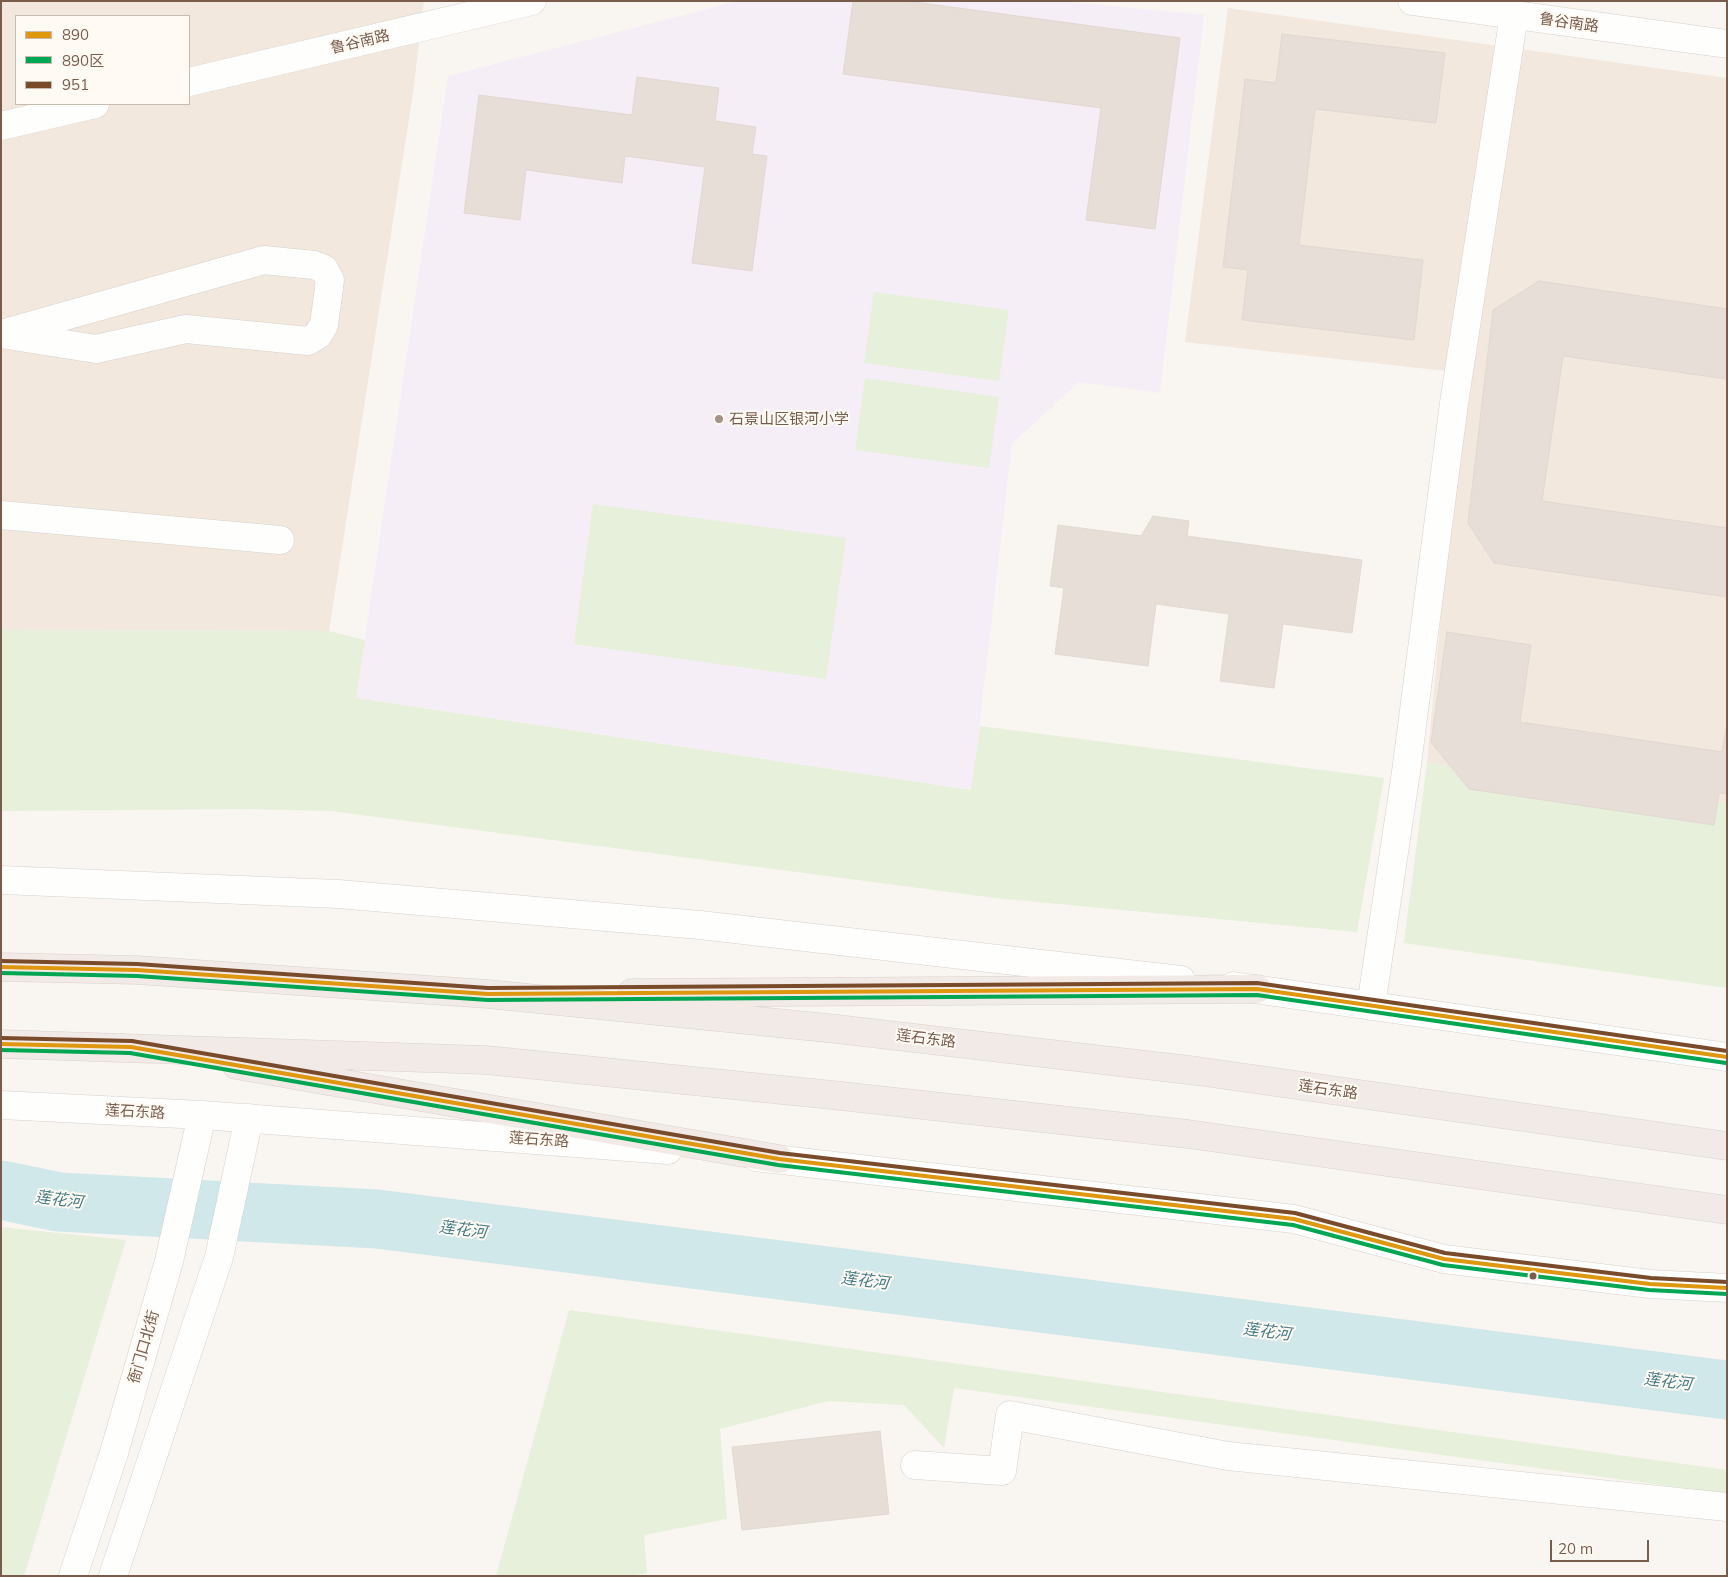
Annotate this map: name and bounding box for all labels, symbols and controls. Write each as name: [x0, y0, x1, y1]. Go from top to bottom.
street label: 鲁谷南路: [1538, 10, 1600, 36]
legend: [15, 15, 190, 105]
text: 890: [62, 25, 89, 44]
street label: 鲁谷南路: [329, 26, 391, 58]
text: 890区: [62, 51, 104, 70]
text: 951: [62, 75, 89, 94]
place label: 石景山区银河小学: [729, 410, 849, 428]
marker: 石景山区银河小学: [713, 413, 725, 425]
street label: 莲石东路: [895, 1026, 957, 1052]
street label: 莲石东路: [1297, 1077, 1359, 1103]
street label: 莲石东路: [105, 1101, 165, 1123]
street label: 莲石东路: [508, 1129, 570, 1151]
water label: 莲花河: [34, 1188, 84, 1212]
water label: 莲花河: [438, 1218, 488, 1242]
water label: 莲花河: [840, 1269, 890, 1293]
unlabelled marker: [1528, 1271, 1538, 1281]
street label: 衙门口北街: [125, 1308, 163, 1386]
water label: 莲花河: [1242, 1320, 1292, 1344]
water label: 莲花河: [1643, 1370, 1693, 1394]
scale bar: [1553, 1530, 1652, 1562]
text: 20 m: [1558, 1539, 1593, 1558]

